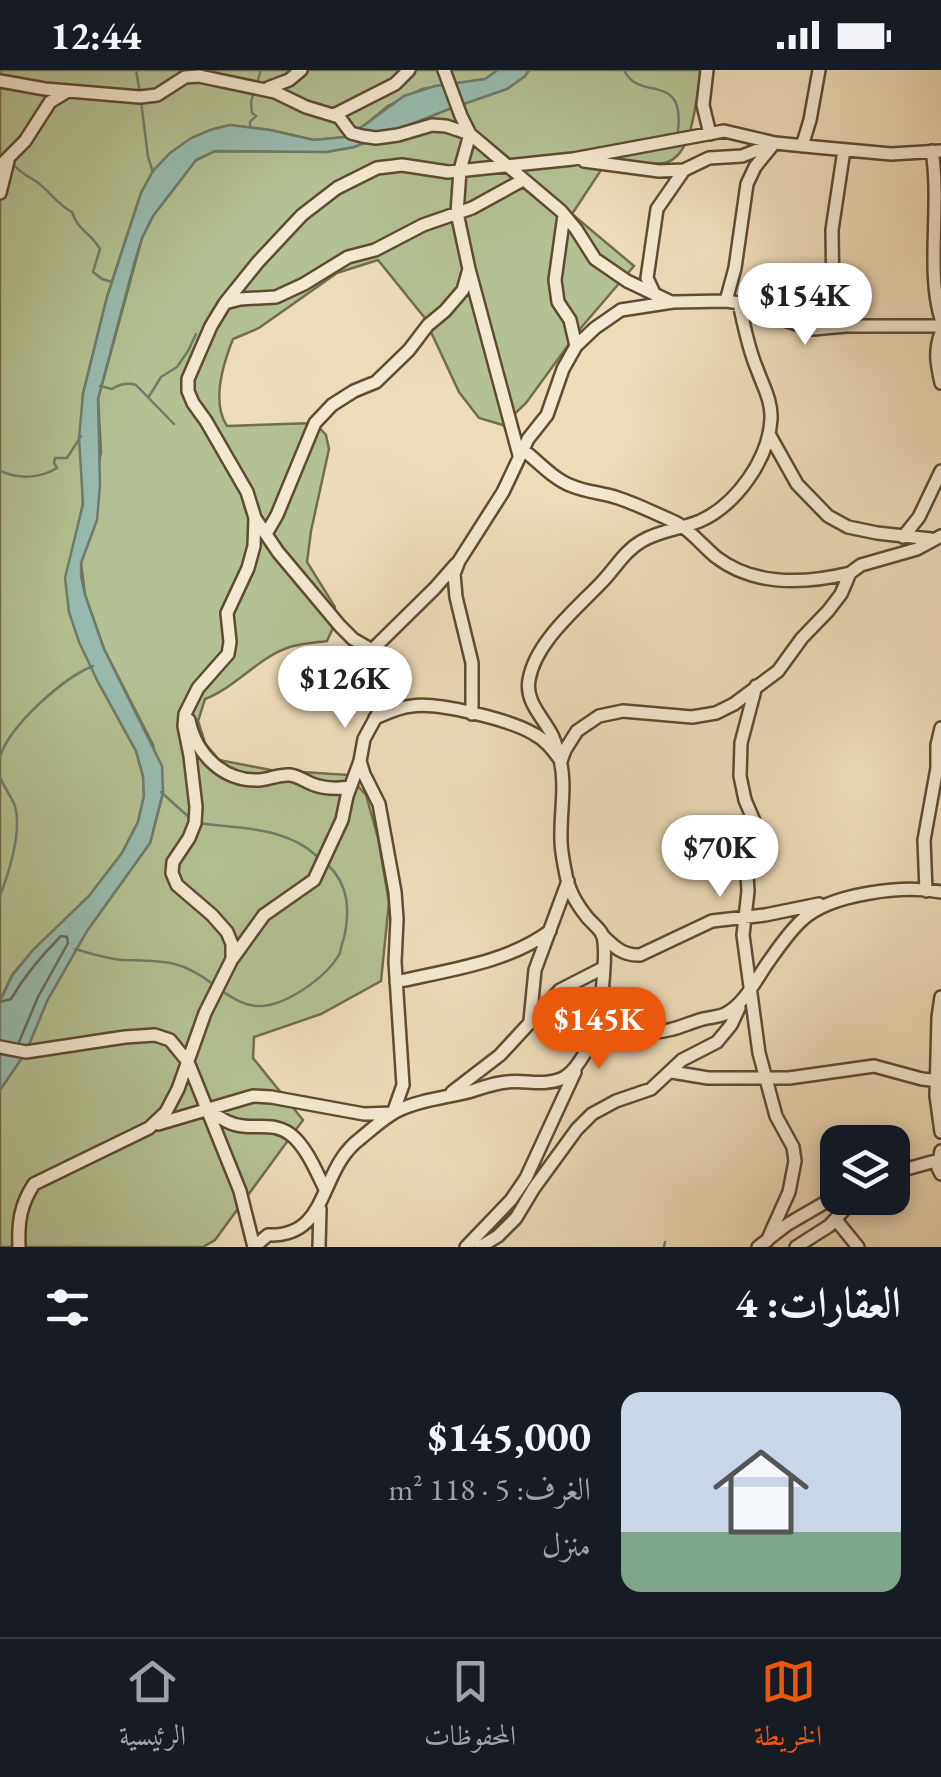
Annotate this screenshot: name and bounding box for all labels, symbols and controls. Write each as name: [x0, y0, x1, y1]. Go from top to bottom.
text: 12:44: [50, 11, 141, 60]
pin: $154K: [735, 263, 875, 348]
text: $154K: [760, 274, 850, 316]
pin: $126K: [275, 646, 415, 731]
text: $126K: [300, 657, 390, 699]
pin: $70K: [661, 815, 779, 900]
text: $70K: [683, 826, 757, 868]
pin: $145K: [529, 987, 669, 1072]
text: $145K: [554, 998, 644, 1040]
map controls: [820, 1125, 910, 1215]
button: layers: [820, 1125, 910, 1215]
text: العقارات: 4: [735, 1275, 901, 1330]
icon: filters: [40, 1280, 95, 1335]
text: $145,000: [428, 1409, 591, 1464]
icon: home: [701, 1432, 821, 1552]
text: الغرف: 5 · 118 m²: [388, 1468, 591, 1510]
text: منزل: [542, 1524, 591, 1566]
tab: الرئيسية: [119, 1654, 186, 1763]
tab: المحفوظات: [424, 1654, 516, 1763]
tab: الخريطة: [754, 1654, 822, 1763]

